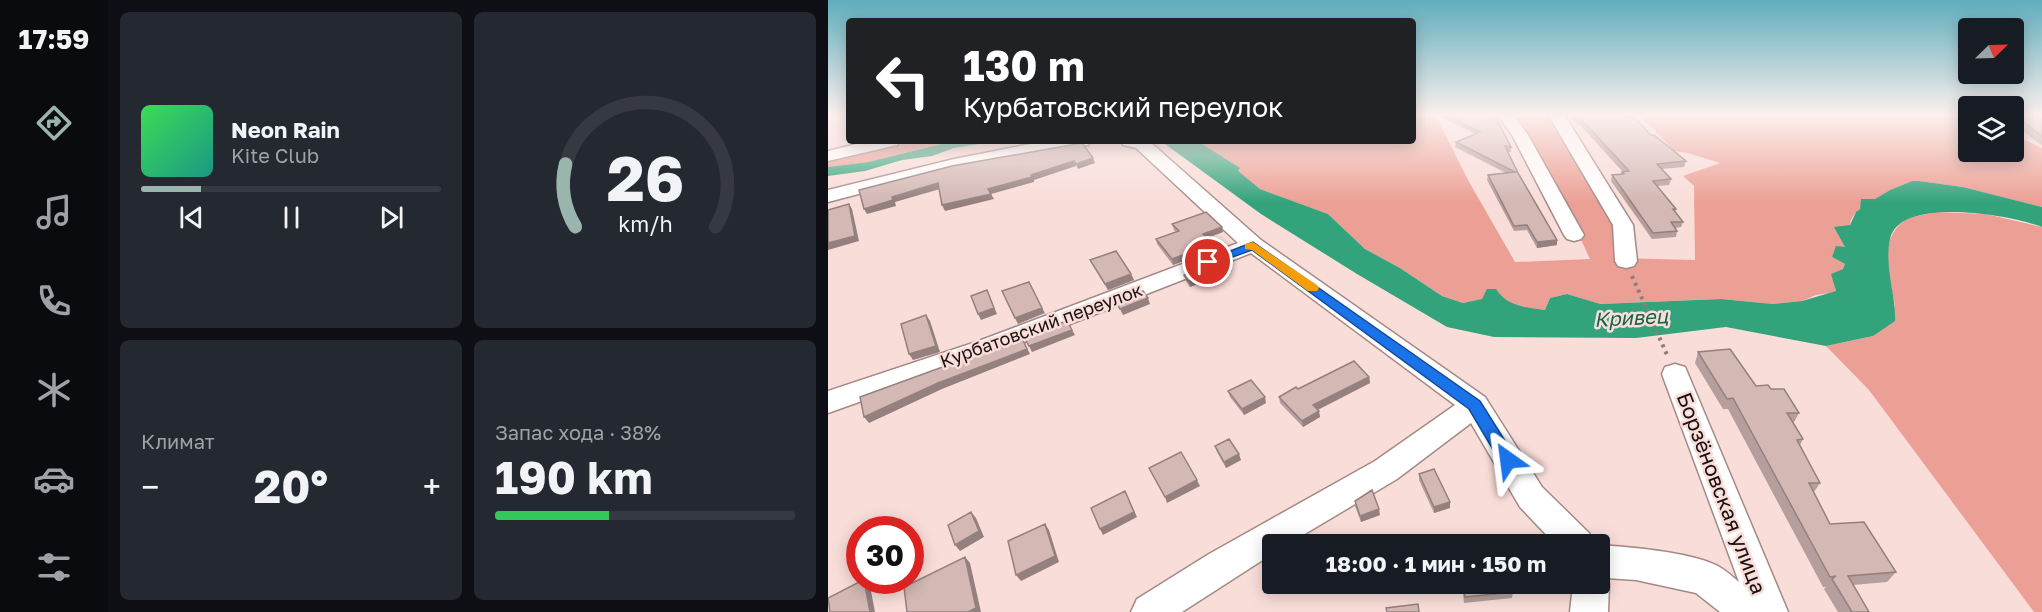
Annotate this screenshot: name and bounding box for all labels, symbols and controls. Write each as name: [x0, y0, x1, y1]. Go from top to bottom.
north arrow: [1958, 18, 2024, 84]
map controls: [1958, 18, 2024, 162]
text: 17:59: [19, 23, 89, 55]
text: 130 m: [963, 40, 1085, 90]
icon: left: [864, 42, 942, 120]
text: Курбатовский переулок: [963, 91, 1284, 123]
button: layers: [1958, 96, 2024, 162]
icon: directions: [33, 102, 75, 144]
text: Neon Rain: [231, 116, 340, 143]
text: 26: [606, 140, 684, 215]
text: Kite Club: [231, 143, 319, 167]
icon: music: [33, 191, 75, 233]
icon: previous: [175, 201, 208, 234]
icon: pause: [275, 201, 308, 234]
icon: next: [375, 201, 408, 234]
text: km/h: [618, 211, 672, 237]
pin: [1182, 236, 1233, 287]
icon: arrive: [1191, 245, 1224, 278]
street label: Курбатовский переулок: [937, 278, 1145, 372]
icon: phone: [33, 280, 75, 322]
water label: Кривец: [1594, 303, 1669, 331]
icon: climate: [33, 369, 75, 411]
street label: Борзёновская улица: [1672, 388, 1772, 598]
text: Запас хода · 38%: [495, 420, 661, 444]
position arrow: [1476, 428, 1540, 492]
text: Климат: [141, 429, 215, 453]
text: 190 km: [495, 450, 653, 504]
icon: car: [33, 458, 75, 500]
text: 20°: [254, 459, 328, 513]
text: −: [141, 467, 159, 506]
text: +: [423, 467, 441, 506]
speed limit sign: 30: [846, 516, 924, 594]
icon: filters: [33, 546, 75, 588]
text: 18:00 · 1 мин · 150 m: [1326, 550, 1546, 577]

